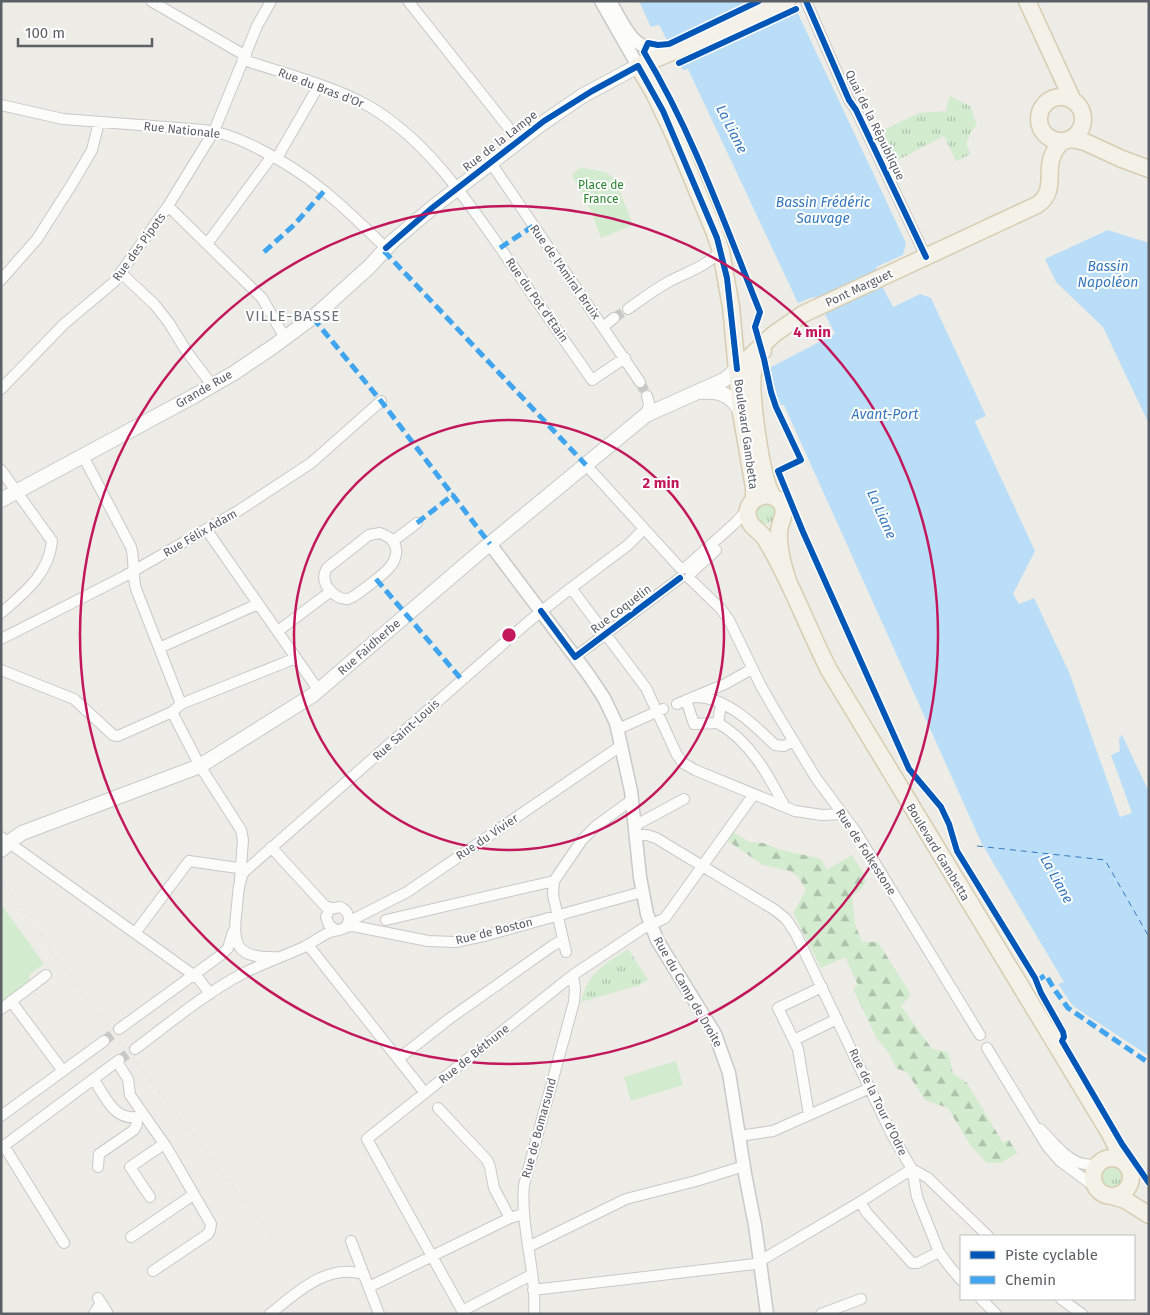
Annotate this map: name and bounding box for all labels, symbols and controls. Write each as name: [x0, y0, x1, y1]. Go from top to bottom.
scale bar: [18, 15, 151, 47]
text: 100 m: [25, 24, 65, 42]
street label: Rue du Bras d'Or: [276, 65, 366, 111]
street label: Quai de la République: [842, 68, 908, 182]
water label: La Liane: [712, 102, 751, 156]
street label: Rue de la Lampe: [460, 108, 540, 174]
street label: Rue Nationale: [143, 119, 221, 141]
park label: Place de France: [578, 178, 624, 206]
water label: Bassin Frédéric Sauvage: [776, 194, 871, 227]
street label: Rue des Pipots: [110, 210, 169, 284]
street label: Rue de l'Amiral Bruix: [527, 222, 603, 322]
street label: Rue du Pot d'Etain: [503, 255, 571, 345]
water label: Bassin Napoléon: [1078, 258, 1138, 291]
street label: Pont Marguet: [823, 266, 895, 310]
district label: VILLE-BASSE: [246, 307, 340, 325]
text: 4 min: [793, 323, 831, 341]
street label: Grande Rue: [173, 367, 235, 411]
street label: Boulevard Gambetta: [731, 378, 761, 490]
water label: Avant-Port: [851, 406, 918, 423]
text: 2 min: [643, 474, 679, 492]
water label: La Liane: [863, 487, 900, 542]
street label: Rue Félix Adam: [161, 506, 239, 560]
street label: Rue Coquelin: [588, 582, 654, 636]
street label: Rue Faidherbe: [335, 616, 403, 678]
centre of rings: [500, 626, 518, 644]
street label: Rue Saint-Louis: [370, 696, 442, 764]
street label: Boulevard Gambetta: [903, 801, 973, 903]
street label: Rue de Folkestone: [833, 806, 899, 898]
street label: Rue du Vivier: [453, 811, 521, 863]
water label: La Liane: [1036, 852, 1077, 906]
street label: Rue de Boston: [454, 915, 534, 947]
street label: Rue du Camp de Droite: [651, 934, 725, 1050]
street label: Rue de Béthune: [436, 1021, 512, 1087]
street label: Rue de la Tour d'Odre: [846, 1046, 910, 1158]
street label: Rue de Bomarsund: [519, 1076, 559, 1180]
legend: [960, 1235, 1135, 1300]
text: Piste cyclable: [1005, 1246, 1098, 1264]
text: Chemin: [1005, 1271, 1056, 1289]

